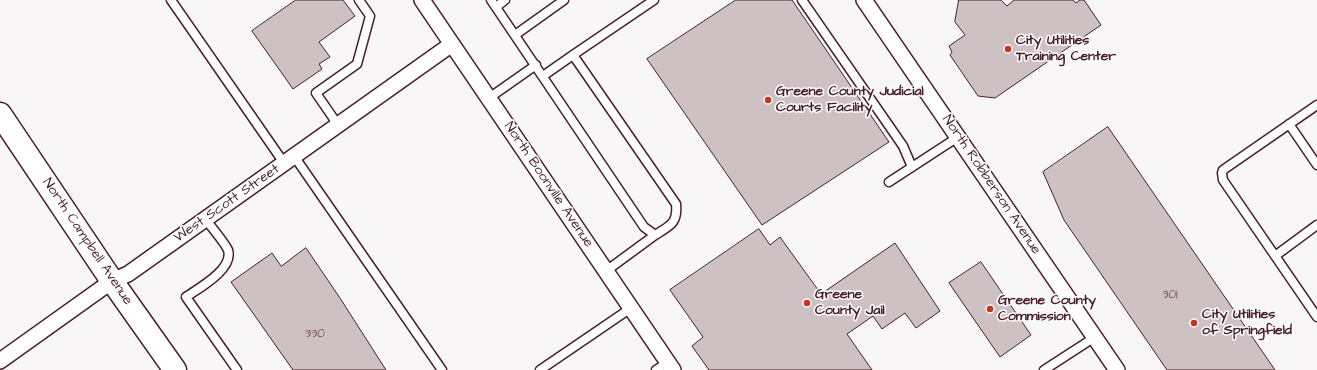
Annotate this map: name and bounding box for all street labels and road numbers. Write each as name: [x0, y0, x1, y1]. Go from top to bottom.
street label: North Robberson Avenue: [938, 112, 1044, 258]
street label: North Boonville Avenue: [500, 119, 596, 251]
street label: West Scott Street: [171, 161, 283, 247]
street label: North Campbell Avenue: [38, 175, 136, 309]

